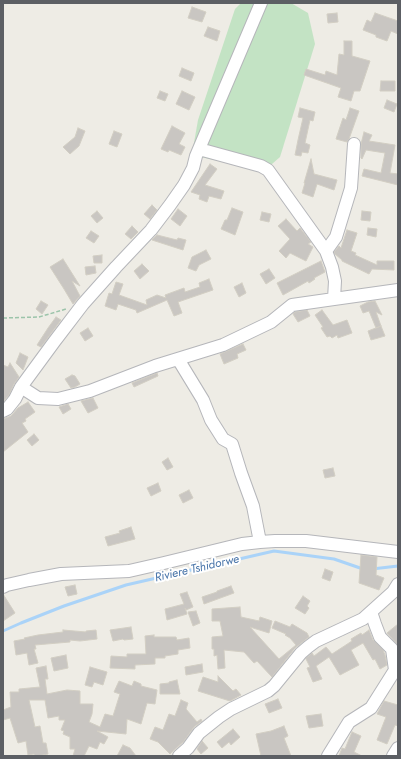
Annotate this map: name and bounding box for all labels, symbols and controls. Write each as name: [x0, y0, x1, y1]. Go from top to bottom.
water label: Riviere Tshidorwe: [153, 552, 241, 586]

